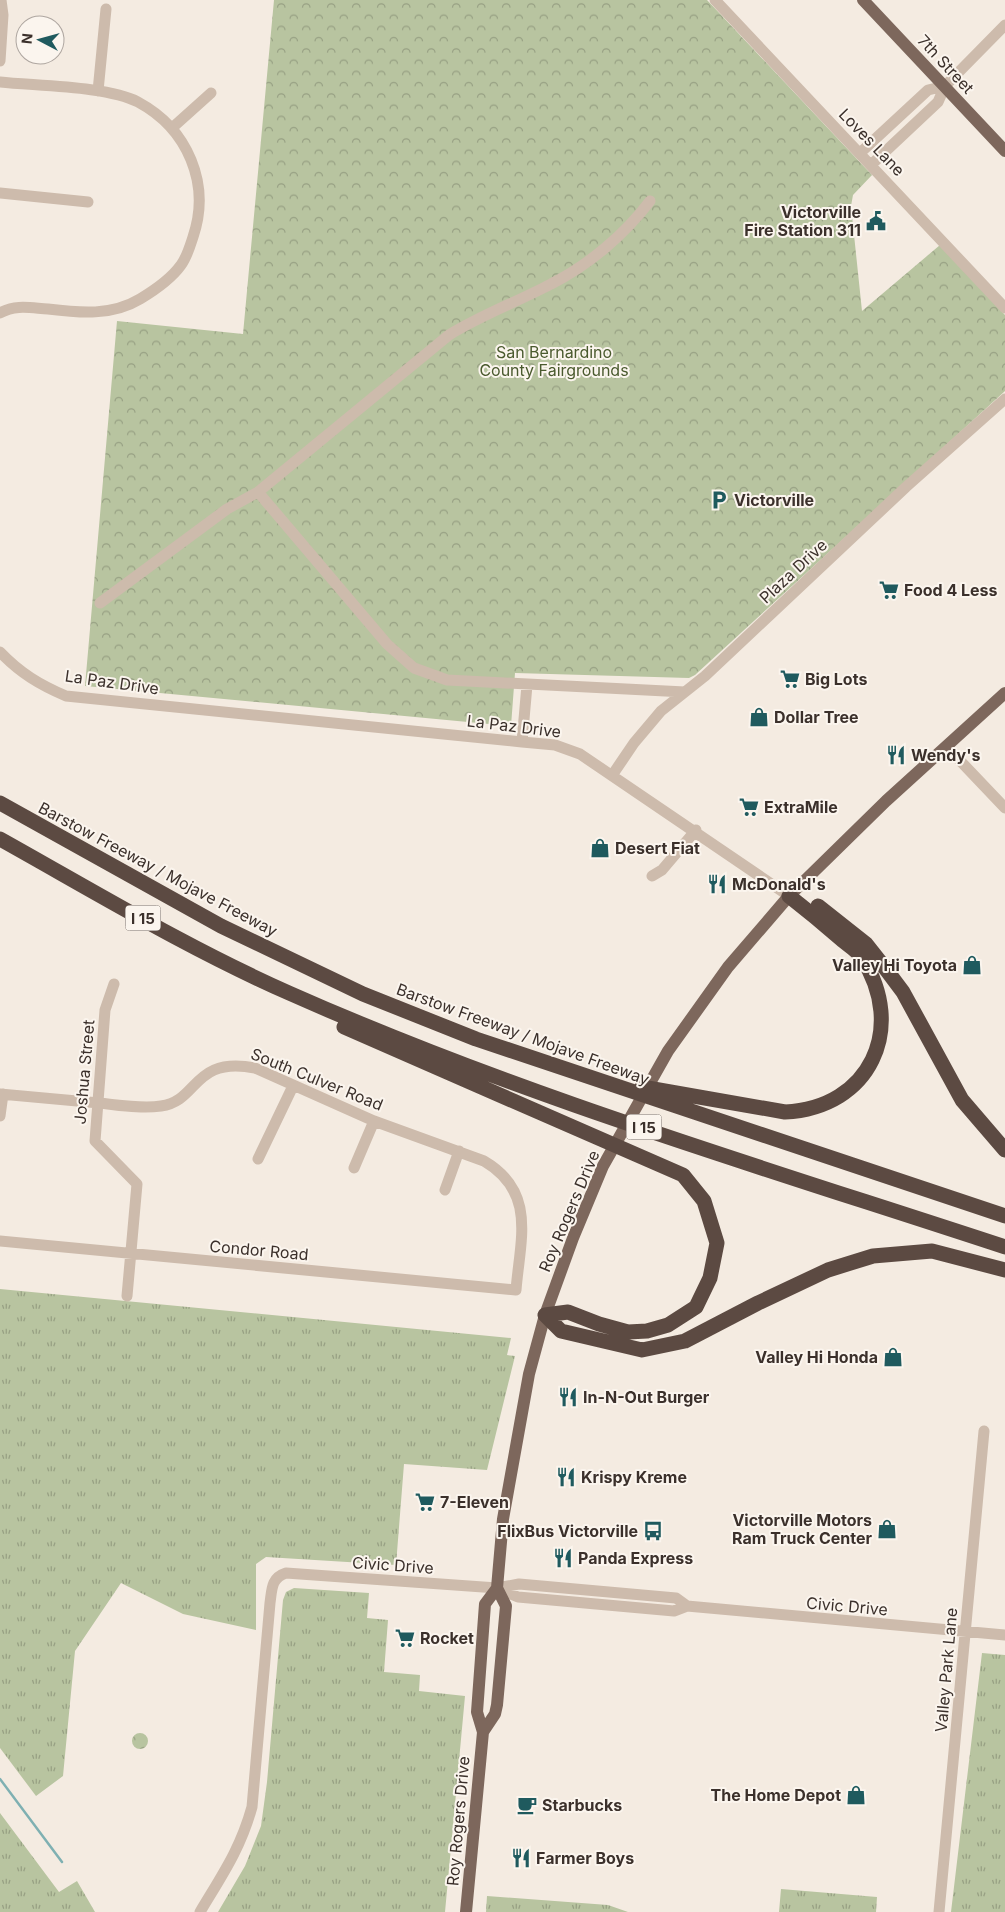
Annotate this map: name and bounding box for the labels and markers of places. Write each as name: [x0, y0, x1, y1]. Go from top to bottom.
place label: Victorville Fire Station 311: [744, 202, 861, 240]
public building icon: Victorville Fire Station 311: [865, 210, 887, 232]
parking icon: Victorville: [708, 489, 730, 511]
place label: Victorville: [734, 490, 814, 510]
supermarket icon: Food 4 Less: [878, 579, 900, 601]
place label: Food 4 Less: [904, 580, 998, 600]
supermarket icon: Big Lots: [779, 668, 801, 690]
place label: Big Lots: [805, 669, 867, 689]
shop icon: Dollar Tree: [748, 706, 770, 728]
place label: Dollar Tree: [774, 707, 859, 727]
restaurant icon: Wendy's: [885, 744, 907, 766]
place label: Wendy's: [911, 745, 980, 765]
supermarket icon: ExtraMile: [738, 796, 760, 818]
place label: ExtraMile: [764, 797, 838, 817]
shop icon: Desert Fiat: [589, 837, 611, 859]
place label: Desert Fiat: [615, 838, 700, 858]
restaurant icon: McDonald's: [706, 873, 728, 895]
place label: McDonald's: [732, 874, 826, 894]
shop icon: Valley Hi Toyota: [961, 954, 983, 976]
place label: Valley Hi Toyota: [832, 955, 957, 975]
shop icon: Valley Hi Honda: [882, 1346, 904, 1368]
place label: Valley Hi Honda: [755, 1347, 878, 1367]
restaurant icon: In-N-Out Burger: [557, 1386, 579, 1408]
place label: In-N-Out Burger: [583, 1387, 710, 1407]
restaurant icon: Krispy Kreme: [555, 1466, 577, 1488]
place label: Krispy Kreme: [581, 1467, 687, 1487]
supermarket icon: 7-Eleven: [414, 1491, 436, 1513]
place label: 7-Eleven: [440, 1492, 509, 1512]
place label: Victorville Motors Ram Truck Center: [732, 1510, 872, 1548]
shop icon: Victorville Motors Ram Truck Center: [876, 1518, 898, 1540]
bus stop icon: FlixBus Victorville: [642, 1520, 664, 1542]
place label: FlixBus Victorville: [497, 1521, 638, 1541]
restaurant icon: Panda Express: [552, 1547, 574, 1569]
place label: Panda Express: [578, 1548, 693, 1568]
supermarket icon: Rocket: [394, 1627, 416, 1649]
place label: Rocket: [420, 1628, 474, 1648]
shop icon: The Home Depot: [845, 1784, 867, 1806]
place label: The Home Depot: [711, 1785, 841, 1805]
cafe icon: Starbucks: [516, 1794, 538, 1816]
place label: Starbucks: [542, 1795, 622, 1815]
restaurant icon: Farmer Boys: [510, 1847, 532, 1869]
place label: Farmer Boys: [536, 1848, 634, 1868]

